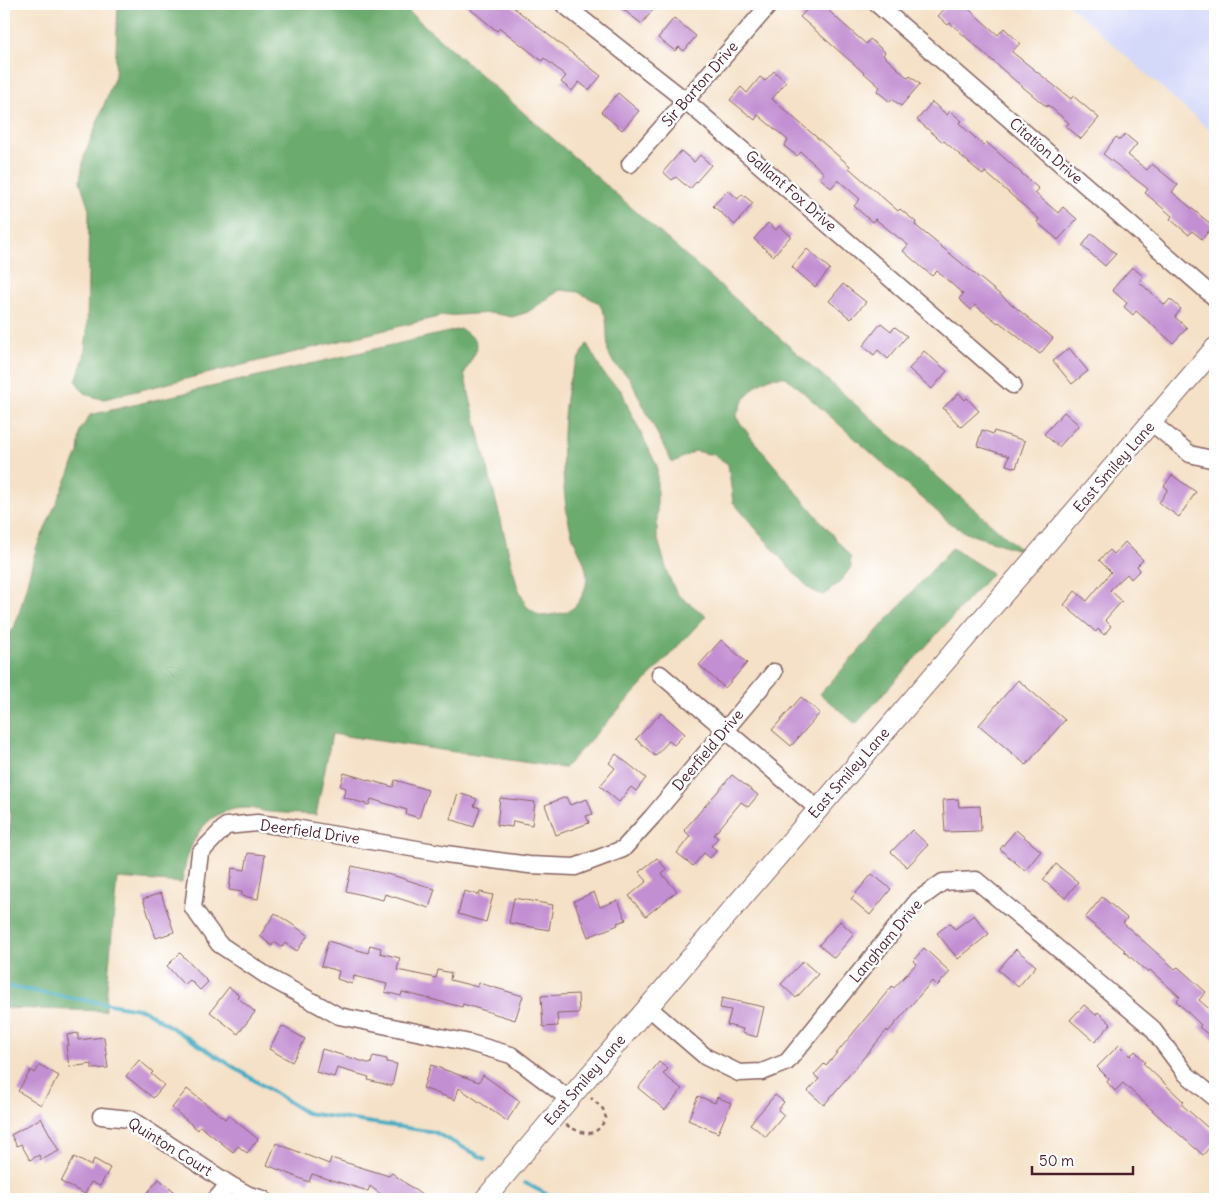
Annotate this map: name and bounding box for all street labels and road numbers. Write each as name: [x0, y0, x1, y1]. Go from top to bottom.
street label: Sir Barton Drive: [657, 37, 742, 130]
street label: Citation Drive: [1006, 113, 1087, 188]
street label: Gallant Fox Drive: [742, 146, 841, 235]
street label: East Smiley Lane: [1069, 417, 1158, 516]
street label: Deerfield Drive: [668, 705, 747, 794]
street label: East Smiley Lane: [804, 723, 893, 822]
street label: Deerfield Drive: [259, 815, 361, 848]
street label: Langham Drive: [845, 895, 926, 986]
street label: East Smiley Lane: [540, 1030, 629, 1129]
street label: Quinton Court: [125, 1113, 216, 1180]

